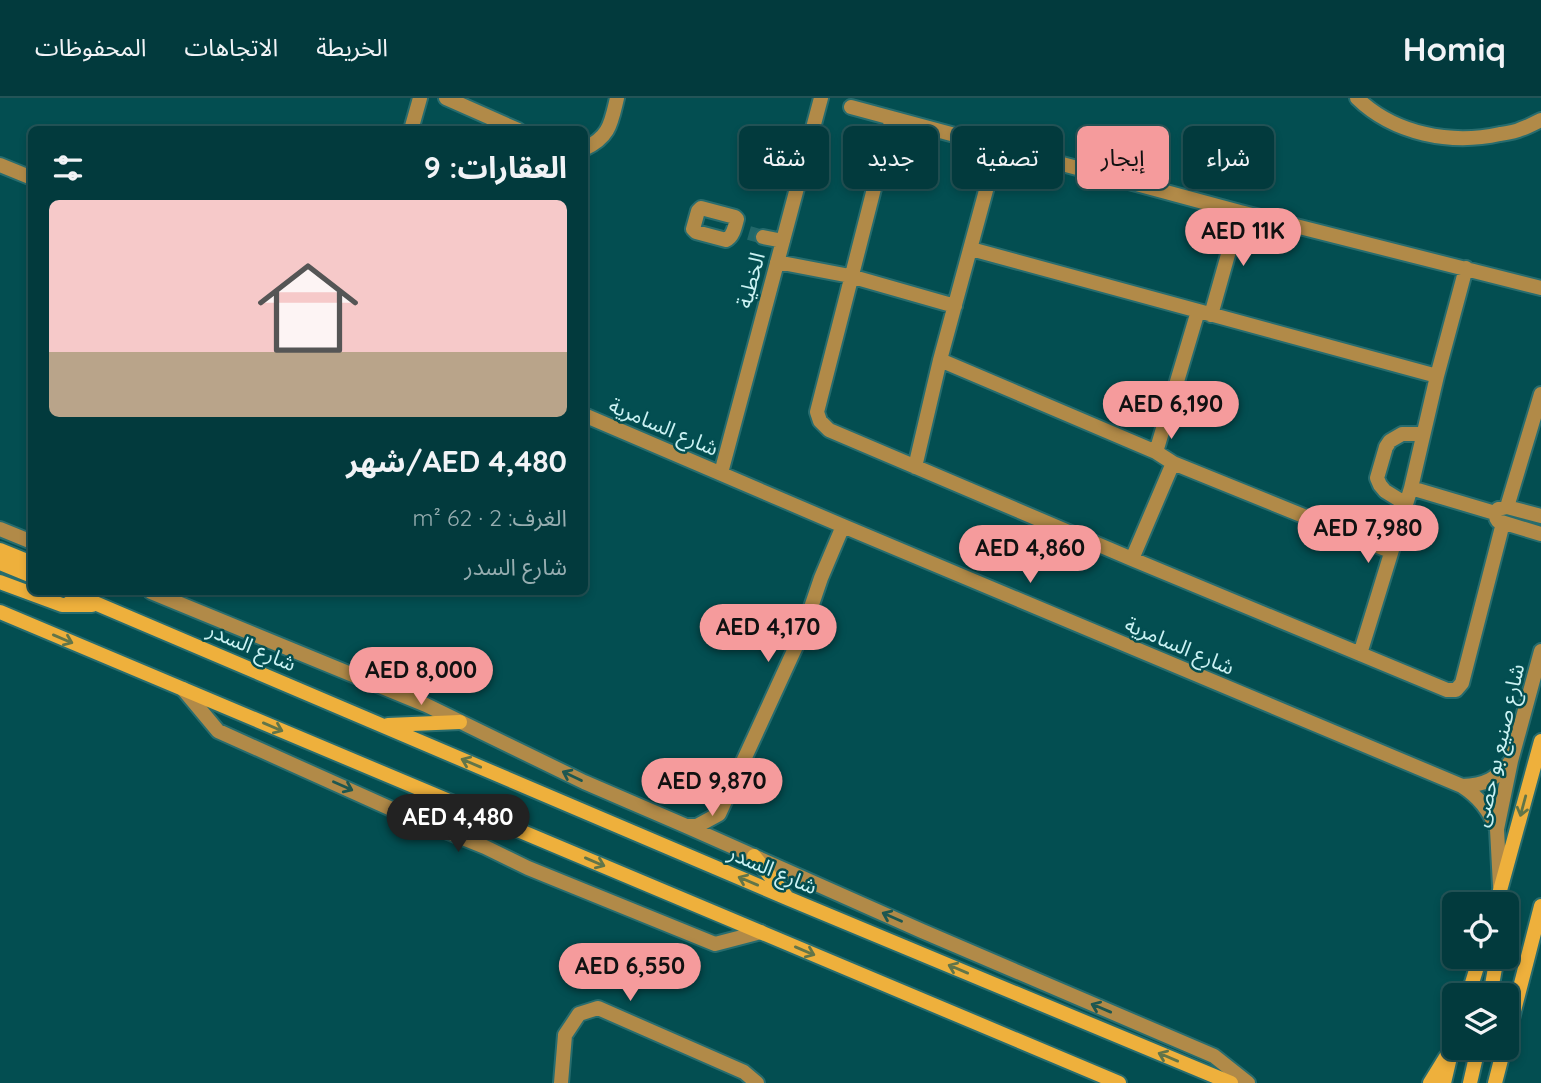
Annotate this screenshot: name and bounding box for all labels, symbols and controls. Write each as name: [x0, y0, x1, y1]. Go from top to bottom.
text: Homiq: [1403, 28, 1506, 69]
text: المحفوظات: [35, 32, 146, 62]
text: الاتجاهات: [184, 32, 278, 62]
text: الخريطة: [316, 32, 388, 62]
chip: شقة: [739, 126, 829, 189]
chip: جديد: [843, 126, 938, 189]
chip: تصفية: [952, 126, 1063, 189]
chip: إيجار: [1077, 126, 1169, 189]
chip: شراء: [1183, 126, 1274, 189]
text: العقارات: 9: [424, 148, 567, 186]
icon: filters: [49, 149, 87, 187]
pin: AED 11K: [1178, 208, 1308, 268]
text: AED 11K: [1201, 216, 1285, 245]
icon: home: [245, 245, 371, 371]
street label: الخطية: [730, 249, 770, 311]
pin: AED 6,190: [1091, 382, 1251, 441]
text: AED 6,190: [1119, 389, 1223, 418]
street label: شارع السامرية: [604, 391, 723, 463]
text: AED 4,480/شهر: [346, 442, 567, 480]
text: الغرف: 2 · 62 m²: [412, 503, 567, 532]
pin: AED 7,980: [1288, 505, 1448, 565]
text: AED 7,980: [1314, 513, 1422, 542]
pin: AED 4,860: [950, 526, 1110, 585]
text: AED 4,860: [975, 533, 1085, 562]
text: شارع السدر: [464, 552, 567, 581]
pin: AED 4,170: [688, 604, 848, 664]
street label: شارع السامرية: [1120, 610, 1239, 682]
text: AED 4,170: [716, 612, 820, 641]
street label: شارع السدر: [202, 615, 300, 679]
one-way arrow: [52, 633, 73, 646]
pin: AED 8,000: [341, 648, 501, 707]
text: AED 8,000: [365, 655, 477, 684]
street label: شارع صنيع بو حصى: [1467, 661, 1532, 830]
one-way arrow: [261, 721, 283, 734]
one-way arrow: [461, 756, 482, 769]
pin: AED 9,870: [632, 758, 792, 818]
text: AED 9,870: [657, 766, 767, 795]
one-way arrow: [562, 769, 583, 783]
one-way arrow: [332, 781, 353, 794]
pin: AED 4,480: [378, 794, 538, 854]
one-way arrow: [1516, 795, 1529, 817]
text: AED 4,480: [403, 802, 513, 831]
street label: شارع السدر: [723, 838, 821, 902]
one-way arrow: [584, 857, 606, 870]
one-way arrow: [738, 874, 759, 887]
map controls: [1442, 892, 1519, 1060]
button: locate: [1442, 892, 1519, 969]
one-way arrow: [882, 910, 903, 923]
pin: AED 6,550: [550, 944, 710, 1003]
one-way arrow: [794, 945, 815, 958]
text: AED 6,550: [575, 951, 685, 980]
one-way arrow: [947, 962, 969, 975]
button: layers: [1442, 983, 1519, 1060]
one-way arrow: [1091, 1001, 1112, 1014]
one-way arrow: [1157, 1049, 1179, 1062]

